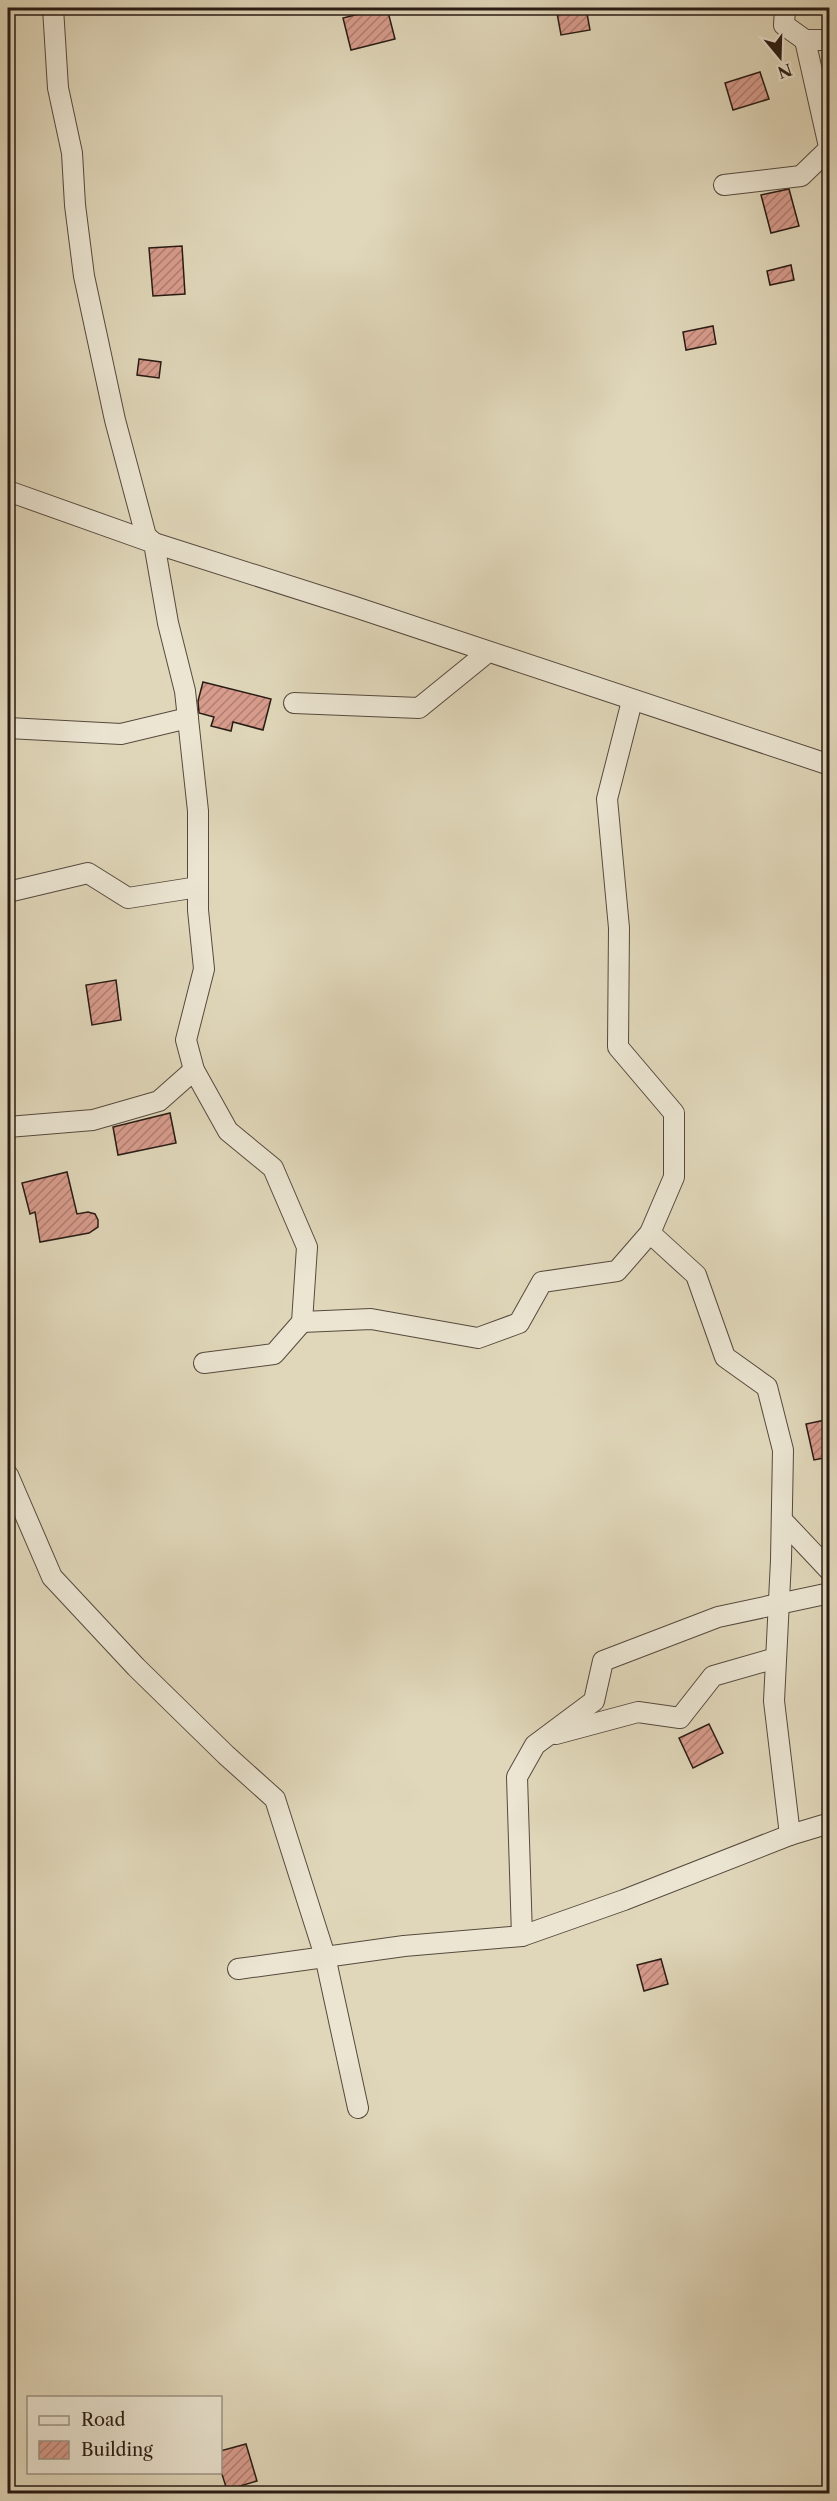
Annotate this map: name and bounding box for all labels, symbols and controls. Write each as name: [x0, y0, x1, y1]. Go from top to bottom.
north arrow: [750, 27, 810, 87]
text: N: [775, 59, 795, 83]
legend: [27, 2396, 222, 2474]
text: Road: [81, 2409, 126, 2431]
text: Building: [81, 2439, 153, 2461]

